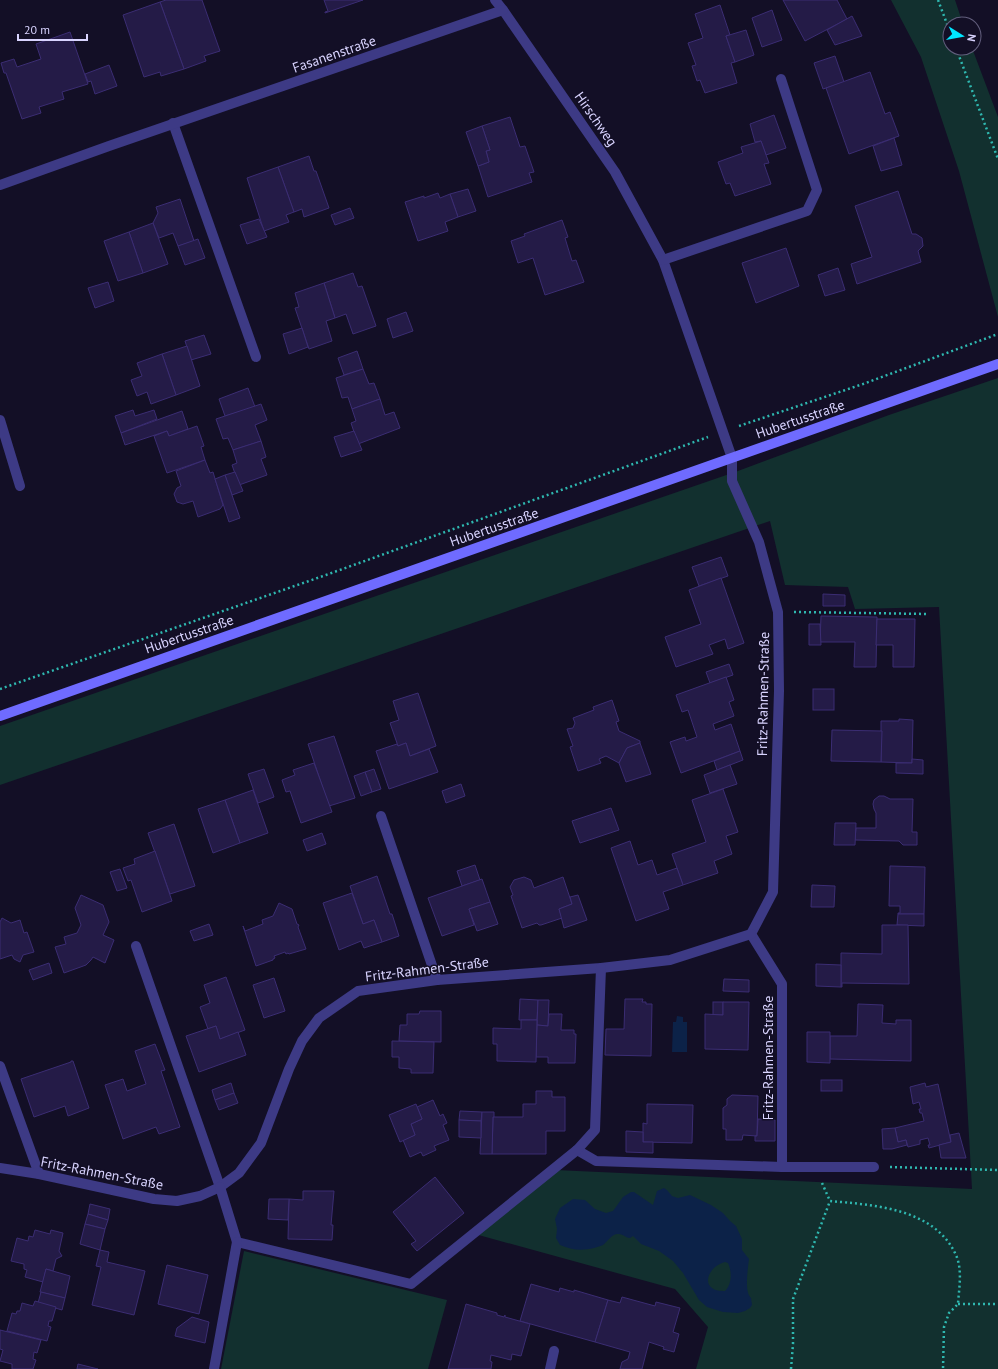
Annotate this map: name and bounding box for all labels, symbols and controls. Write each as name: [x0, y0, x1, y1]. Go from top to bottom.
scale bar: [18, 16, 87, 42]
north arrow: [942, 16, 982, 56]
text: 20 m: [24, 22, 50, 37]
street label: Fasanenstraße: [290, 31, 378, 77]
text: N: [964, 33, 979, 43]
street label: Hirschweg: [571, 88, 621, 150]
street label: Hubertusstraße: [753, 395, 847, 443]
street label: Hubertusstraße: [447, 503, 541, 551]
street label: Hubertusstraße: [142, 610, 236, 658]
street label: Fritz-Rahmen-Straße: [753, 632, 773, 756]
street label: Fritz-Rahmen-Straße: [364, 952, 490, 986]
street label: Fritz-Rahmen-Straße: [759, 996, 777, 1120]
street label: Fritz-Rahmen-Straße: [39, 1152, 165, 1194]

